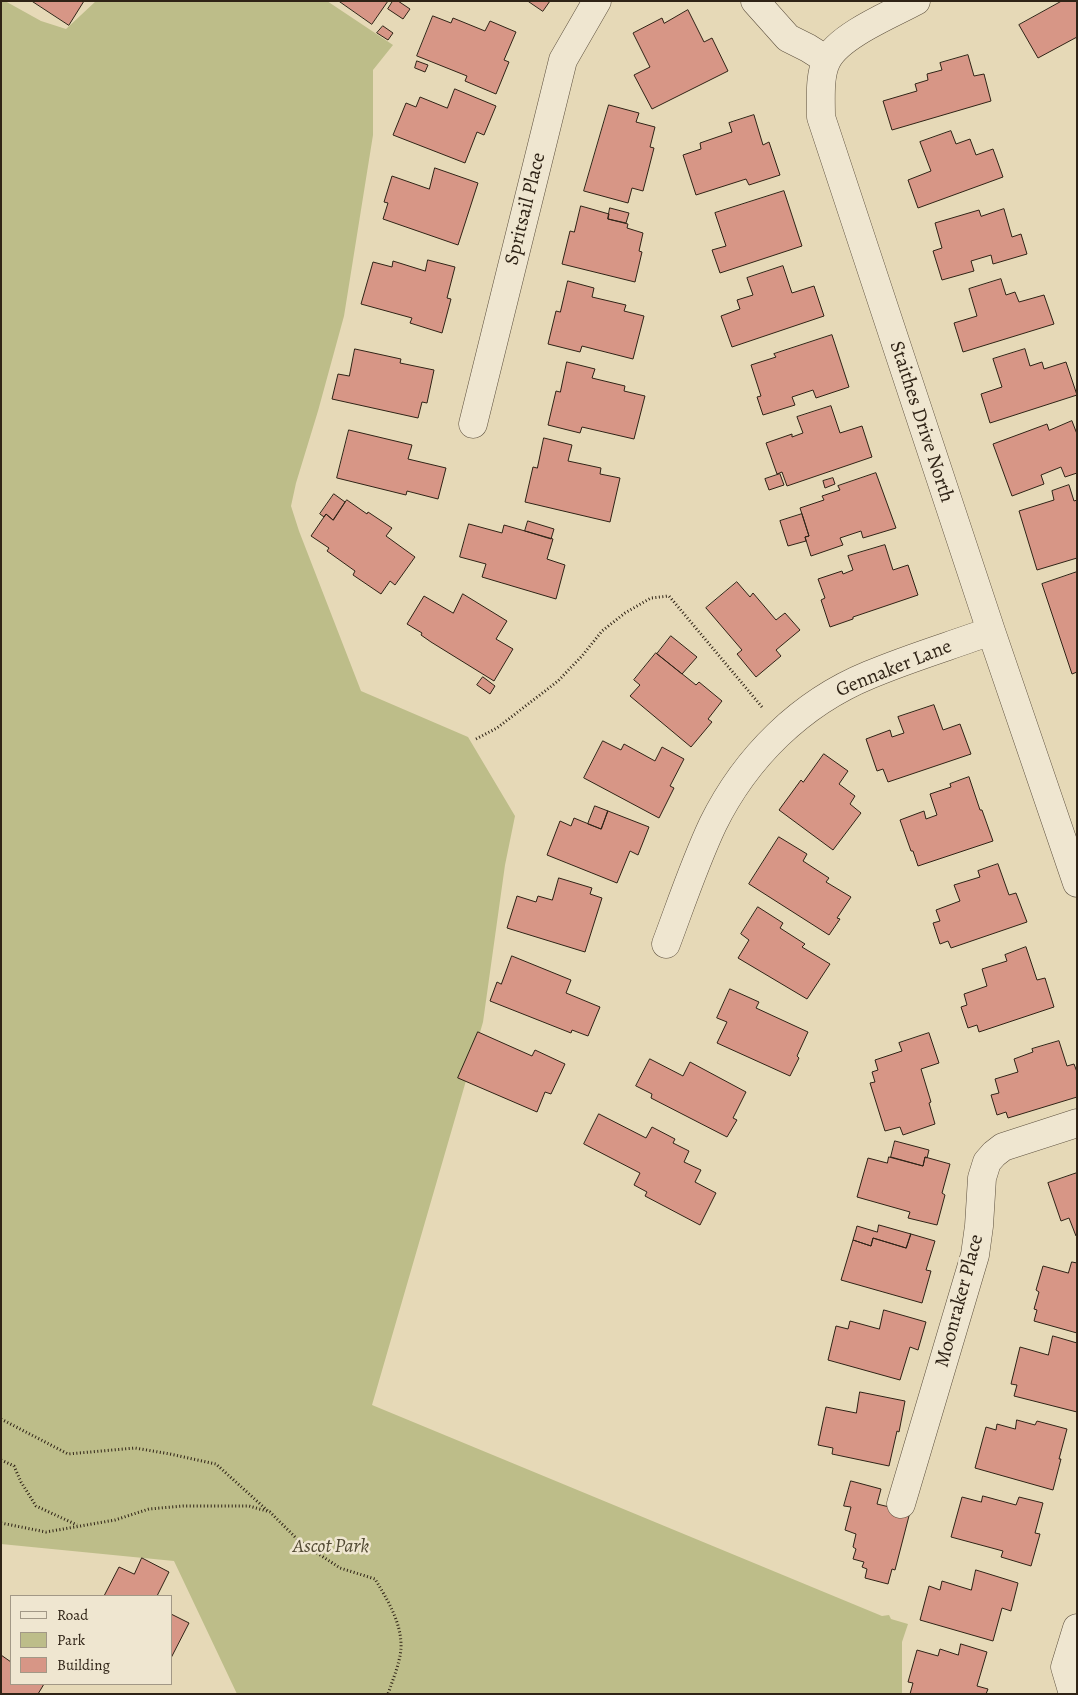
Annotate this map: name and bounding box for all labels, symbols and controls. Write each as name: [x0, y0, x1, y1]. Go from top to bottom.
street label: Spritsail Place: [500, 150, 552, 268]
street label: Staithes Drive North: [884, 338, 958, 506]
street label: Gennaker Lane: [833, 635, 955, 703]
street label: Moonraker Place: [931, 1232, 989, 1370]
park label: Ascot Park: [293, 1535, 369, 1559]
legend: [10, 1595, 172, 1685]
text: Road: [57, 1605, 88, 1625]
text: Park: [57, 1630, 85, 1650]
text: Building: [57, 1655, 110, 1675]

